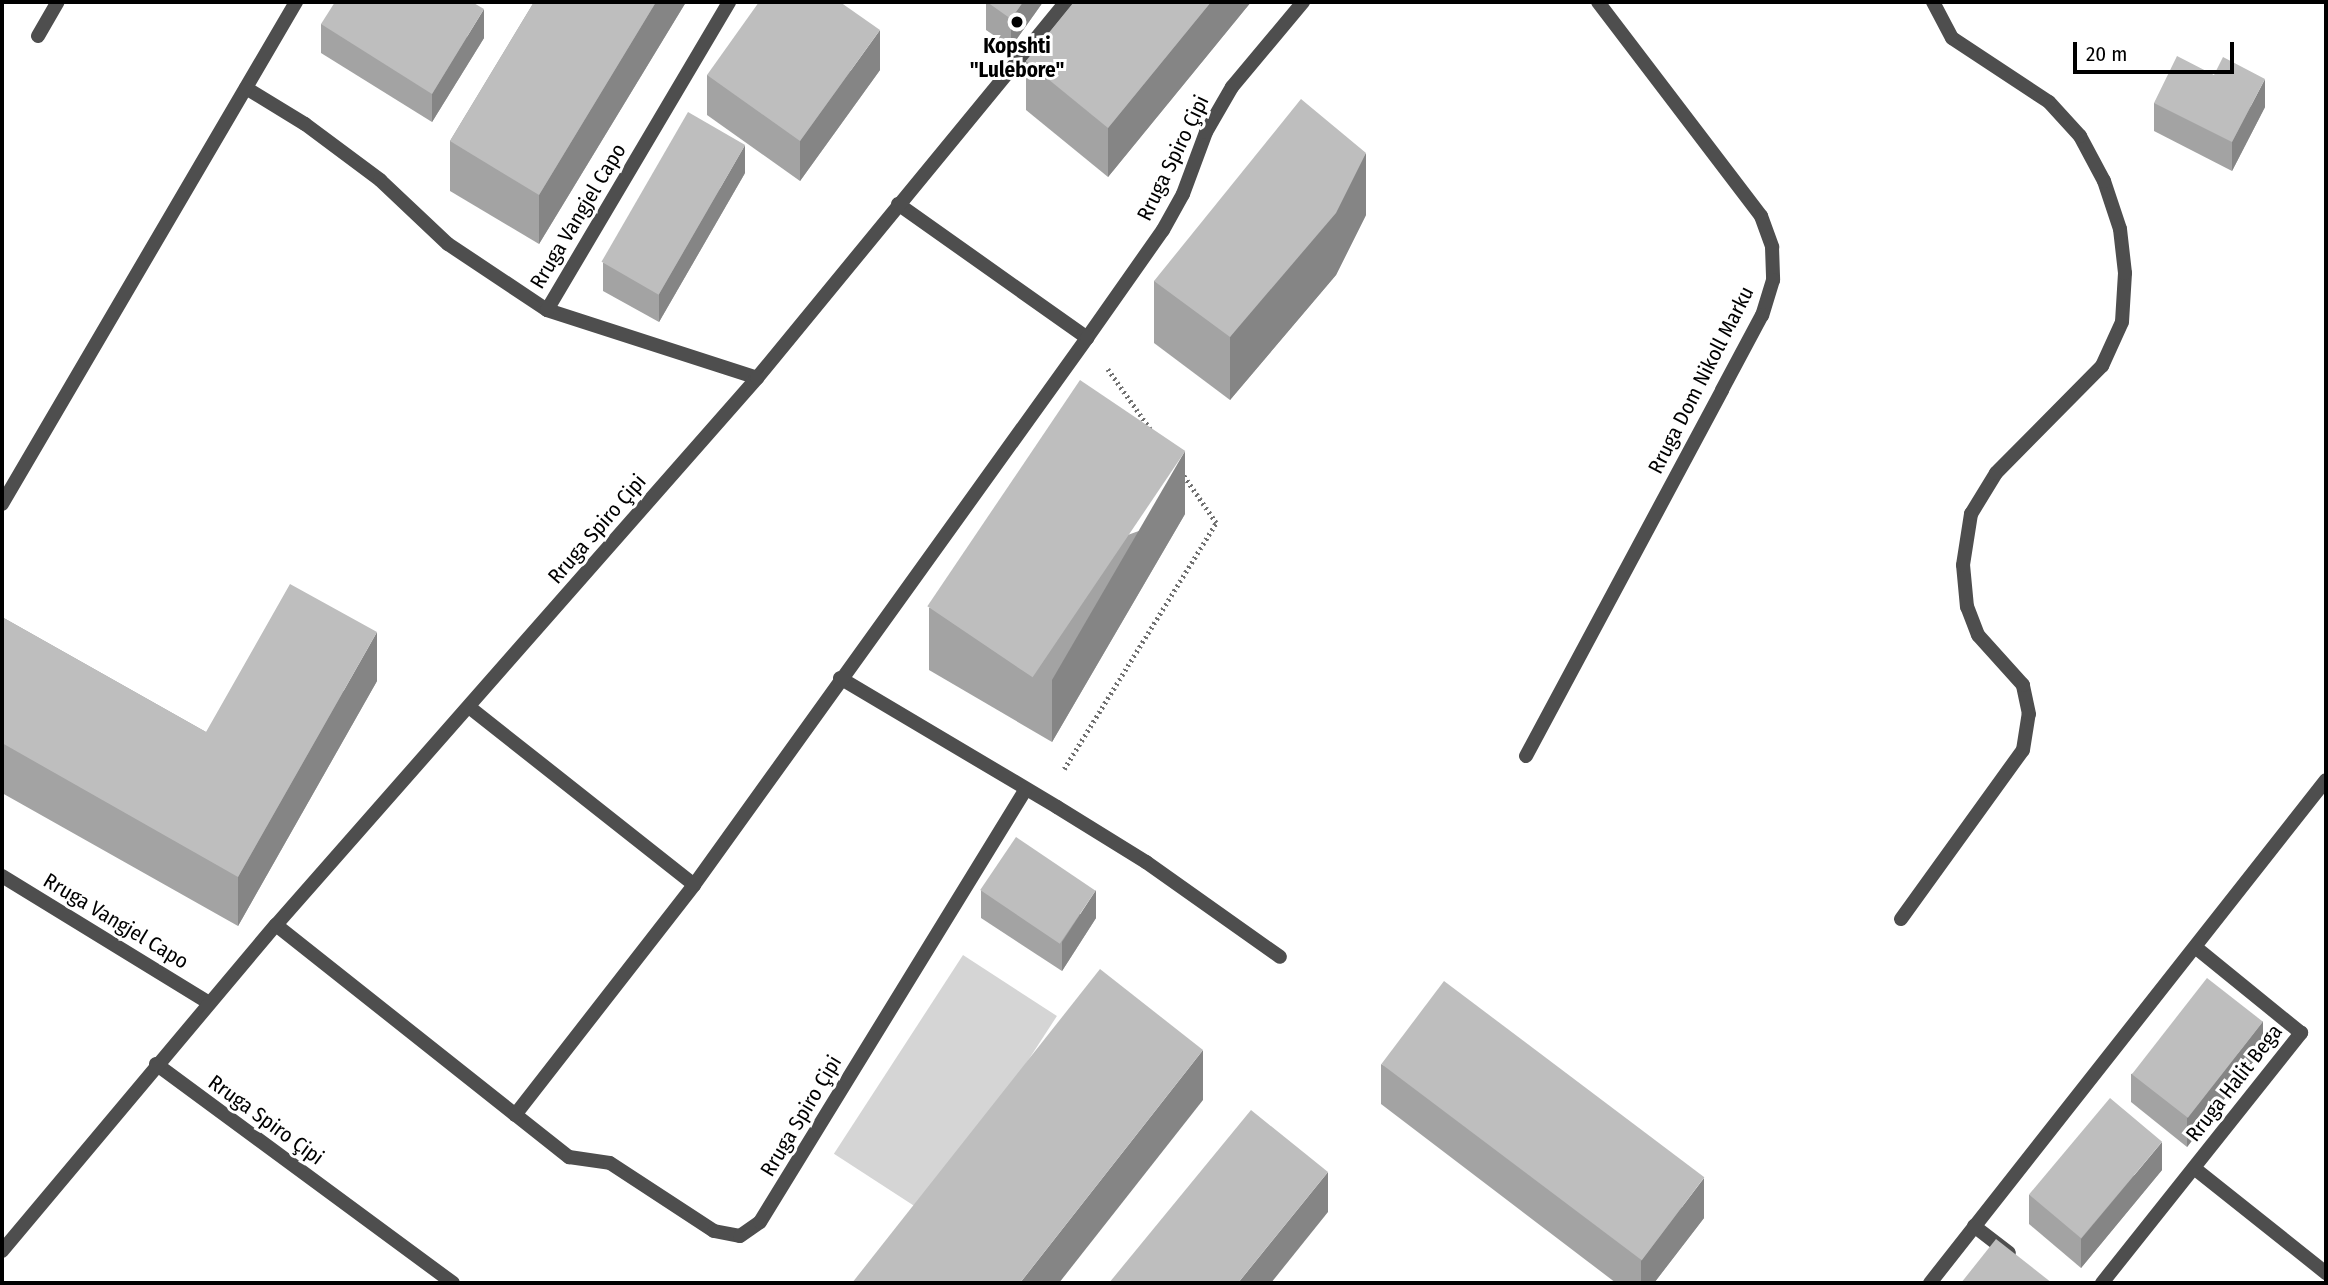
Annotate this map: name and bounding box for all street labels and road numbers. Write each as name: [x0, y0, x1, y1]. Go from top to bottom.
street label: Rruga Spiro Çipi: [1132, 91, 1214, 225]
street label: Rruga Vangjel Capo: [525, 139, 631, 293]
street label: Rruga Dom Nikoll Marku: [1643, 282, 1759, 478]
street label: Rruga Spiro Çipi: [543, 469, 651, 589]
street label: Rruga Vangjel Capo: [39, 868, 193, 974]
street label: Rruga Halit Bega: [2181, 1019, 2287, 1147]
street label: Rruga Spiro Çipi: [755, 1051, 847, 1181]
street label: Rruga Spiro Çipi: [203, 1070, 329, 1170]

